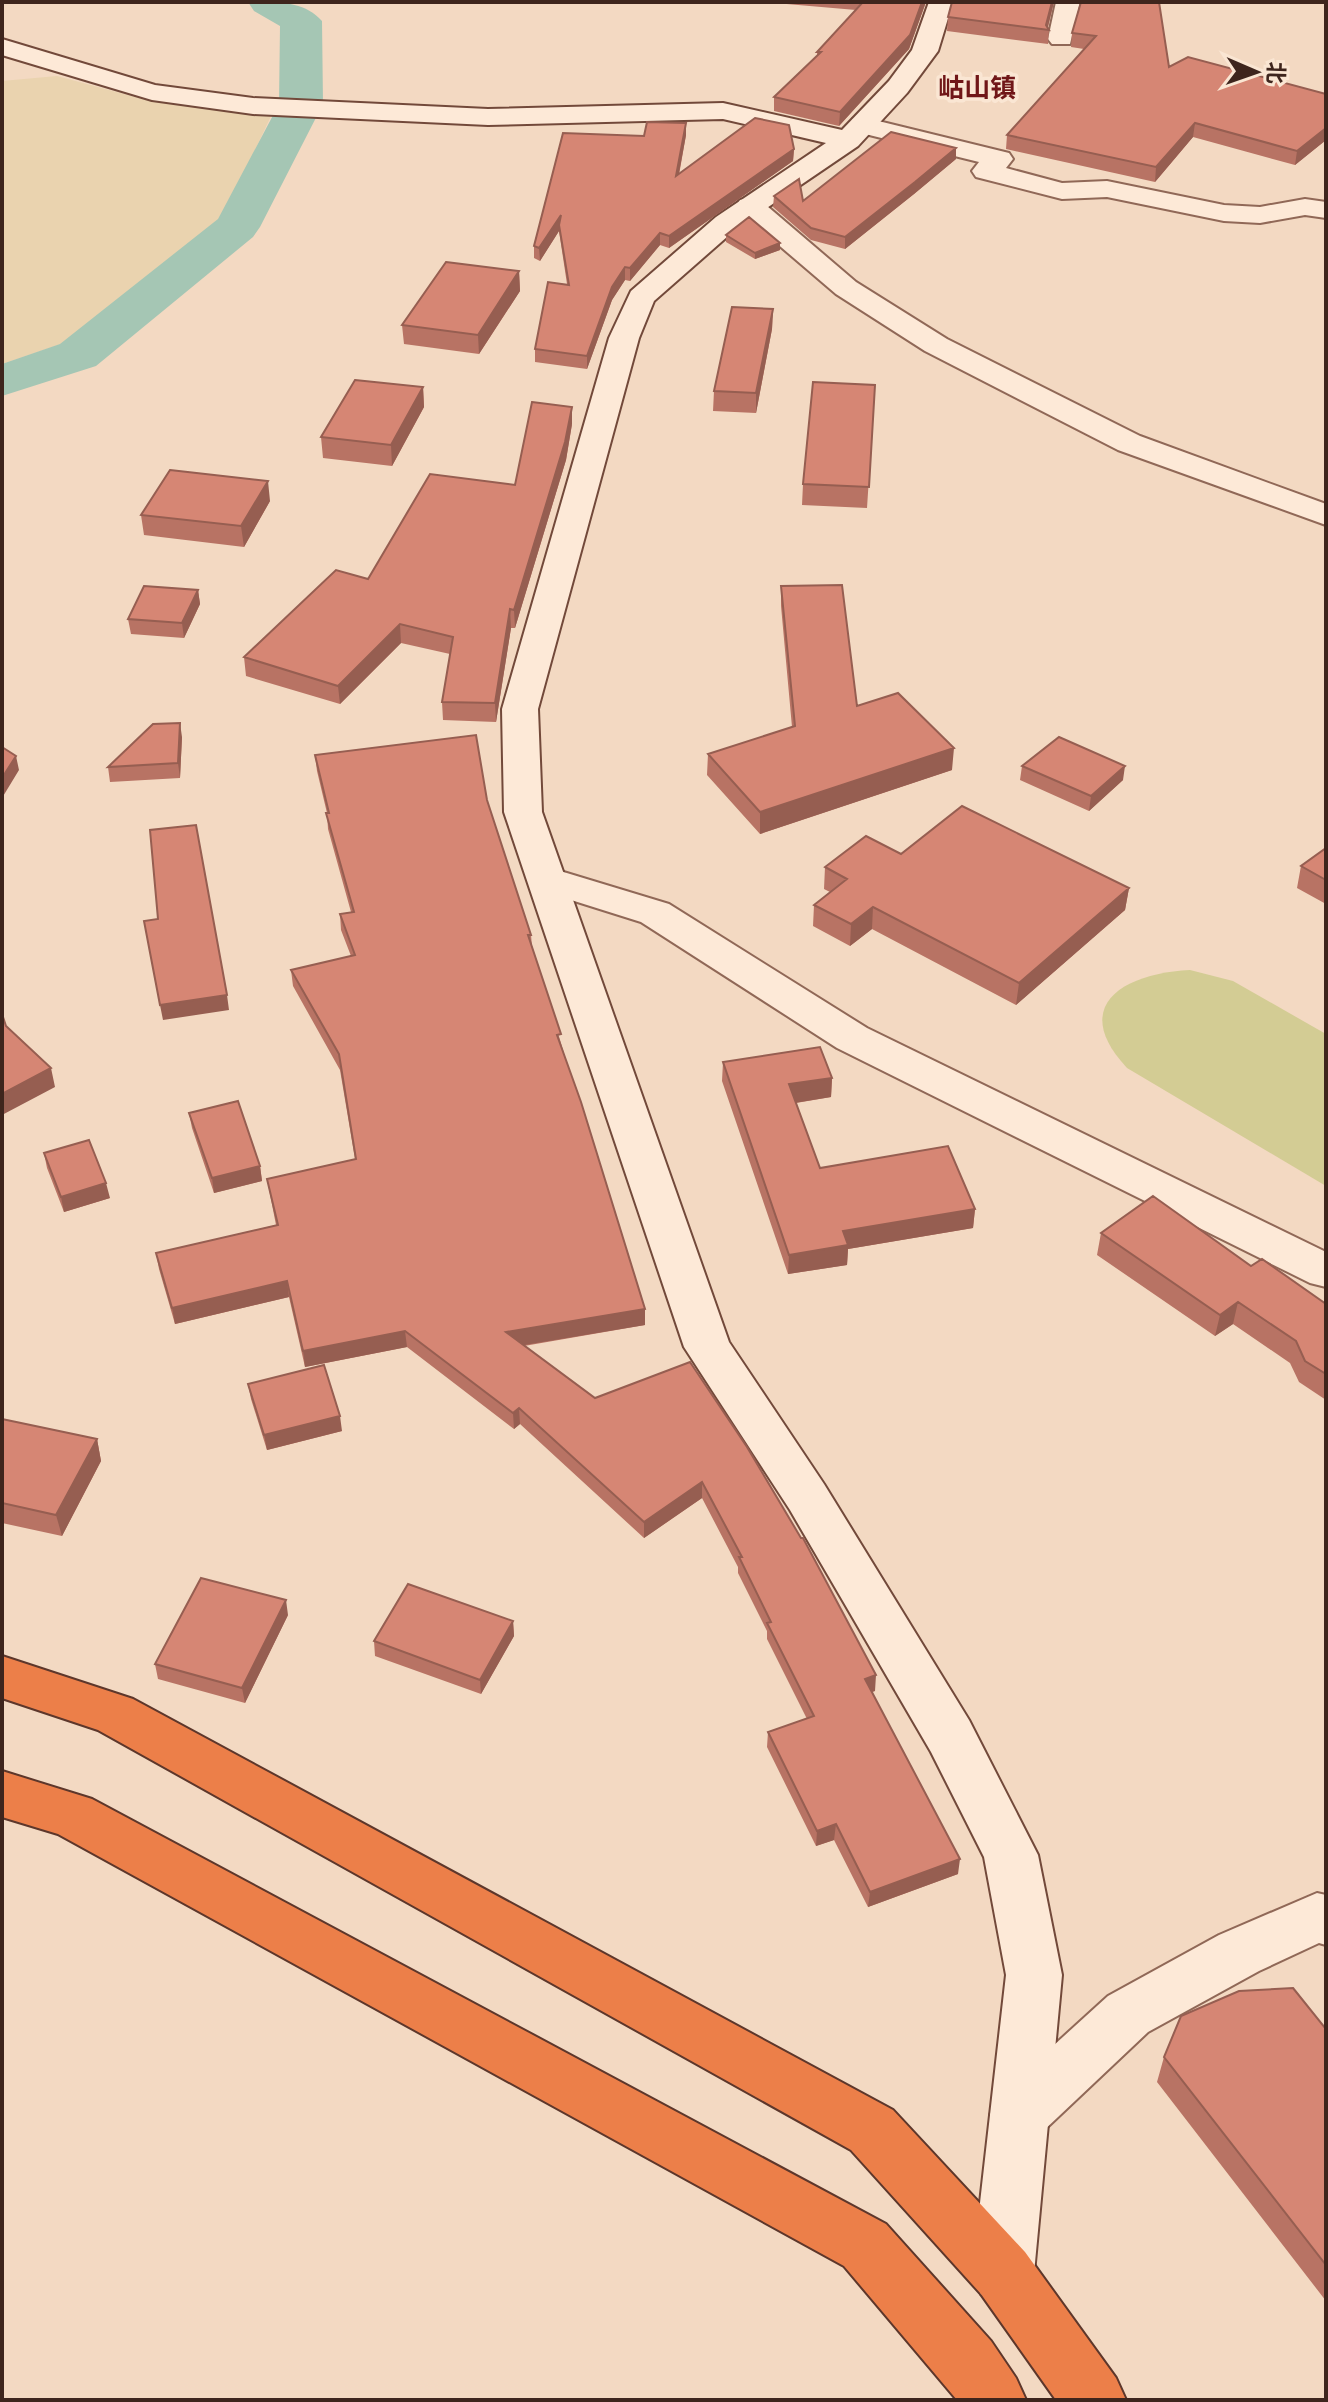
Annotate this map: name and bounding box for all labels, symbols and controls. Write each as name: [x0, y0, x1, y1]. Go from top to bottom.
north arrow: [1216, 32, 1296, 112]
text: 北: [1262, 61, 1290, 84]
district label: 岵山镇: [938, 71, 1016, 104]

